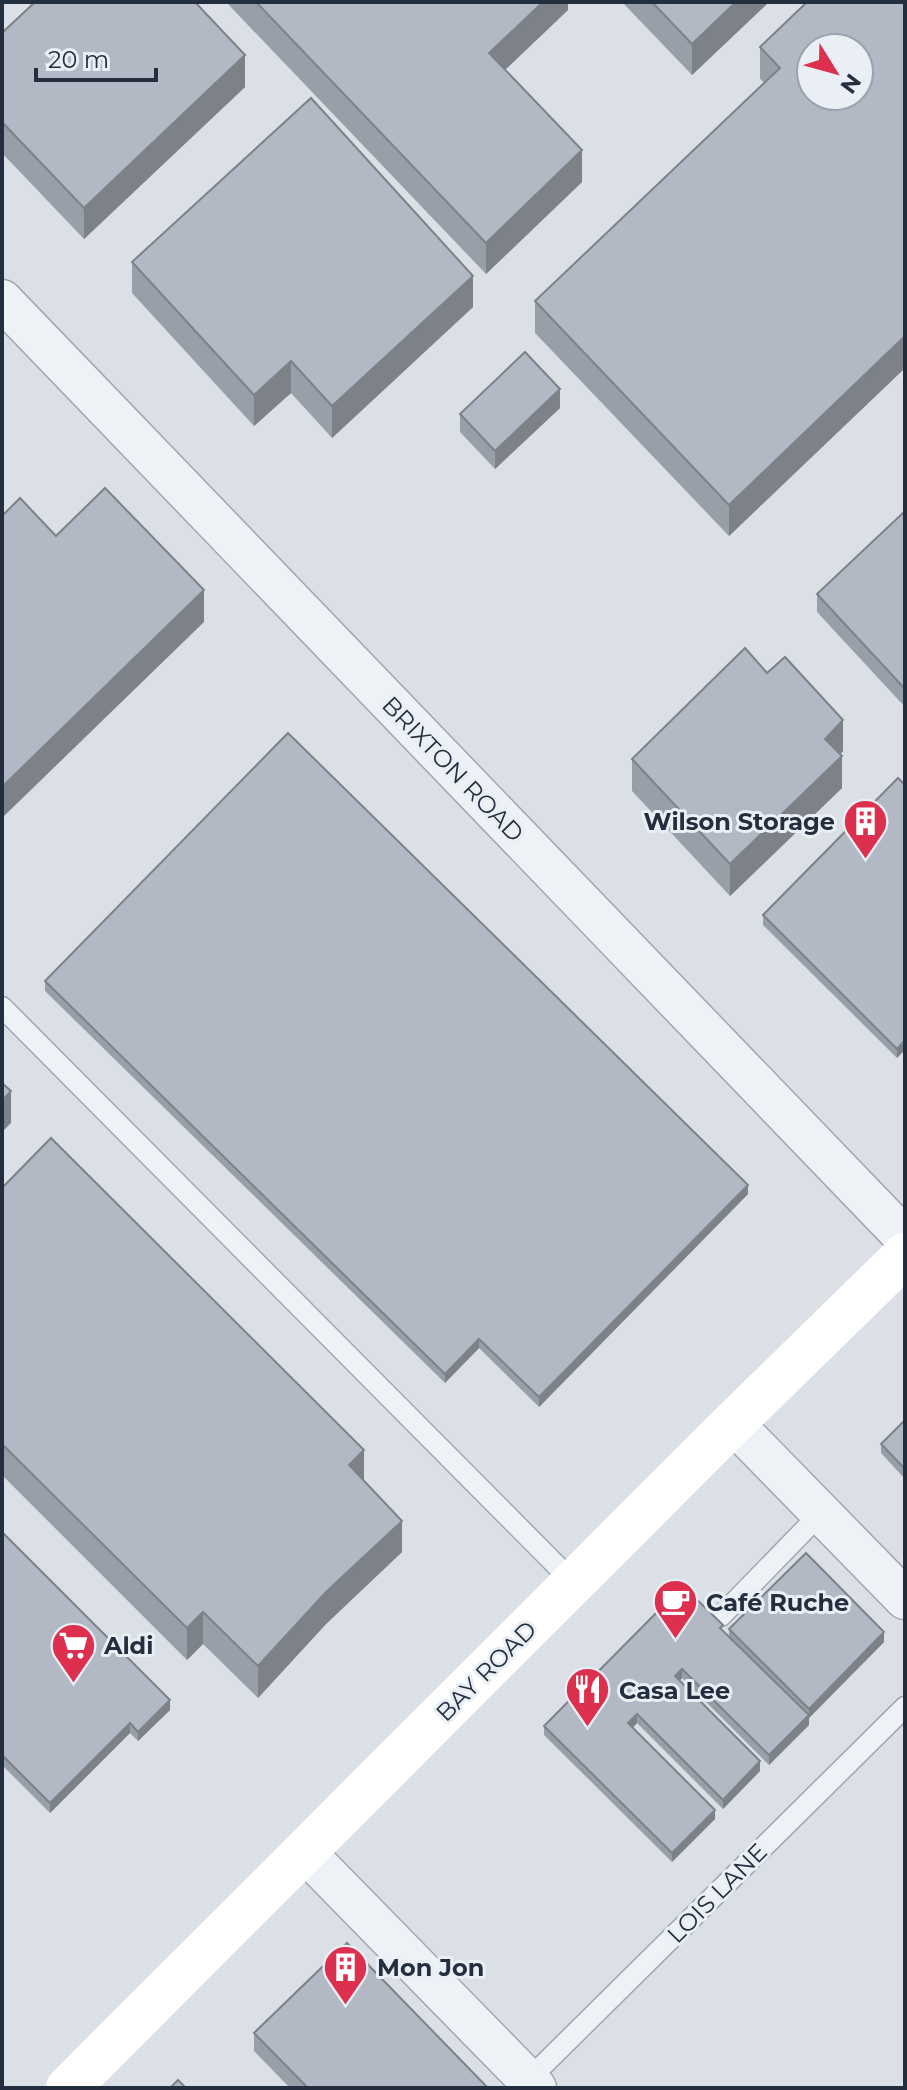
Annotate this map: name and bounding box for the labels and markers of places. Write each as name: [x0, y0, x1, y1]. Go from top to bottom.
building icon: Wilson Storage: [842, 797, 890, 860]
place label: Wilson Storage: [644, 807, 835, 836]
cafe icon: Café Ruche: [651, 1578, 699, 1641]
place label: Café Ruche: [706, 1588, 849, 1617]
supermarket icon: Aldi: [49, 1621, 97, 1684]
place label: Aldi: [103, 1631, 153, 1660]
restaurant icon: Casa Lee: [564, 1666, 612, 1729]
place label: Casa Lee: [619, 1676, 730, 1705]
building icon: Mon Jon: [322, 1943, 370, 2006]
place label: Mon Jon: [377, 1953, 484, 1982]

